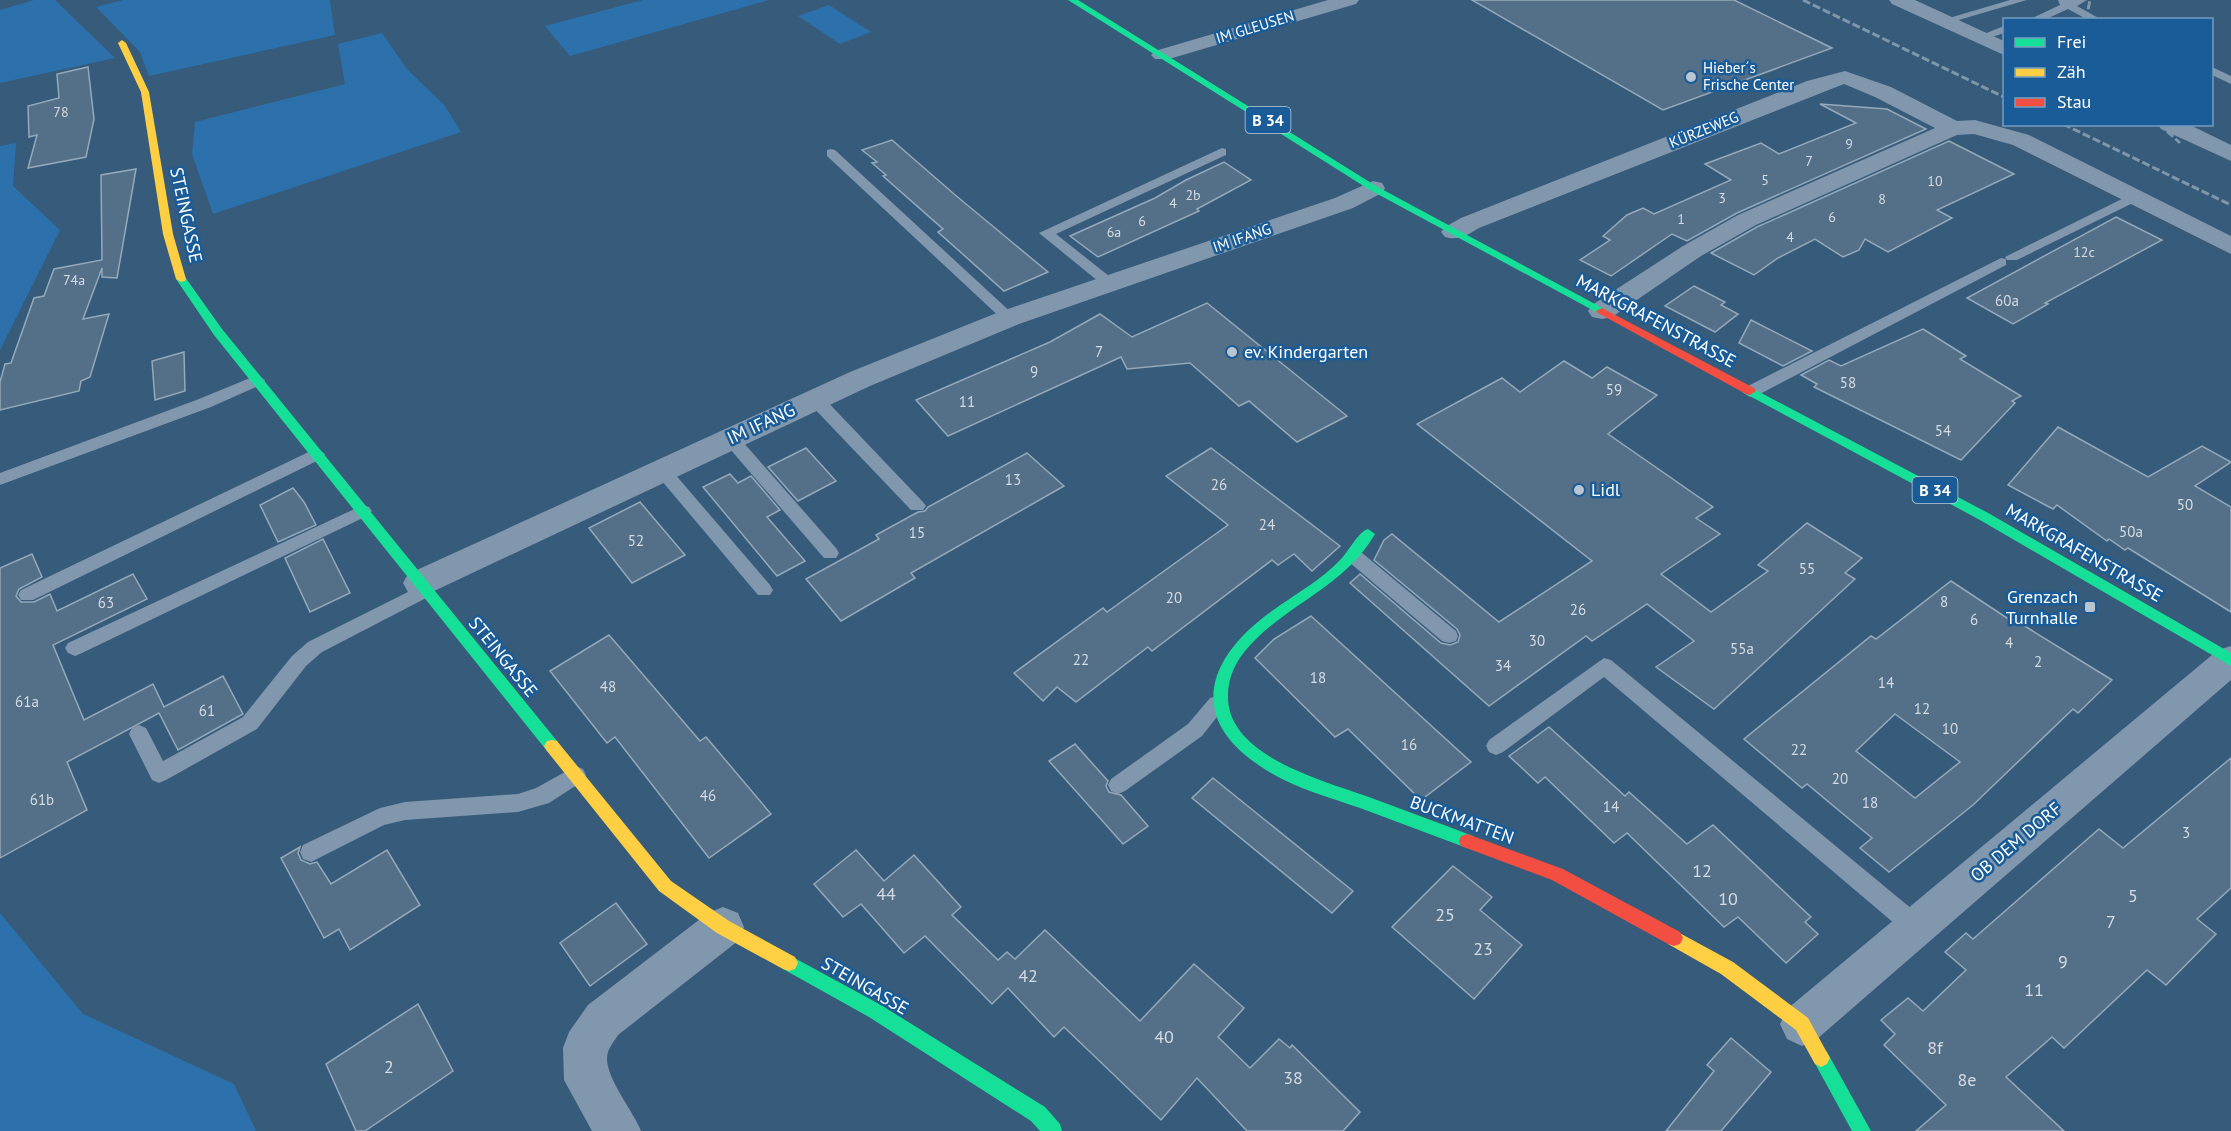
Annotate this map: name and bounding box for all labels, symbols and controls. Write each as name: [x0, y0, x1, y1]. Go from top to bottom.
street label: IM GLEUSEN: [1213, 6, 1296, 47]
legend: [2003, 18, 2213, 126]
text: Frei: [2057, 30, 2086, 53]
place label: Hieber´s Frische Center: [1703, 58, 1794, 94]
text: Zäh: [2057, 60, 2086, 83]
marker: Hieber´s Frische Center: [1684, 70, 1698, 84]
text: Stau: [2057, 90, 2091, 113]
house number: 78: [53, 103, 69, 121]
road number: B 34: [1246, 107, 1290, 133]
street label: KÜRZEWEG: [1666, 107, 1741, 152]
house number: 9: [1845, 135, 1853, 153]
house number: 7: [1805, 152, 1813, 170]
street label: STEINGASSE: [165, 165, 208, 265]
house number: 5: [1761, 171, 1769, 189]
house number: 10: [1927, 172, 1943, 190]
house number: 2b: [1185, 186, 1201, 204]
house number: 3: [1718, 189, 1726, 207]
house number: 8: [1878, 190, 1886, 208]
house number: 4: [1169, 194, 1177, 212]
house number: 6: [1828, 208, 1836, 226]
house number: 1: [1677, 210, 1685, 228]
house number: 6: [1138, 212, 1146, 230]
street label: IM IFANG: [1210, 219, 1273, 256]
house number: 6a: [1107, 223, 1121, 241]
house number: 4: [1786, 228, 1794, 246]
house number: 12c: [2073, 243, 2095, 261]
street label: MARKGRAFENSTRASSE: [1572, 269, 1740, 372]
house number: 74a: [63, 271, 85, 289]
house number: 60a: [1995, 291, 2019, 310]
place label: ev. Kindergarten: [1244, 340, 1368, 363]
house number: 7: [1095, 342, 1103, 361]
marker: ev. Kindergarten: [1225, 345, 1239, 359]
house number: 9: [1030, 362, 1038, 381]
house number: 58: [1840, 373, 1856, 392]
house number: 59: [1606, 380, 1622, 399]
house number: 11: [959, 392, 975, 411]
street label: IM IFANG: [723, 398, 799, 449]
house number: 54: [1935, 421, 1951, 440]
house number: 13: [1005, 470, 1021, 489]
house number: 26: [1211, 475, 1227, 494]
road number: B 34: [1912, 477, 1958, 503]
place label: Lidl: [1591, 478, 1621, 501]
marker: Lidl: [1572, 483, 1586, 497]
house number: 50: [2177, 495, 2193, 514]
street label: MARKGRAFENSTRASSE: [2002, 498, 2167, 607]
house number: 24: [1259, 515, 1275, 534]
house number: 50a: [2119, 522, 2143, 541]
house number: 15: [909, 523, 925, 542]
house number: 52: [628, 531, 644, 550]
house number: 55: [1799, 559, 1815, 578]
place label: Grenzach Turnhalle: [2006, 585, 2078, 629]
house number: 20: [1166, 588, 1182, 607]
house number: 8: [1940, 592, 1948, 611]
house number: 63: [98, 593, 114, 612]
house number: 26: [1570, 600, 1586, 619]
marker: Grenzach Turnhalle: [2083, 600, 2097, 614]
house number: 6: [1970, 610, 1978, 629]
street label: STEINGASSE: [464, 612, 543, 702]
house number: 30: [1529, 631, 1545, 650]
house number: 4: [2005, 633, 2013, 652]
house number: 55a: [1730, 639, 1754, 658]
house number: 22: [1073, 650, 1089, 669]
house number: 2: [2034, 652, 2042, 671]
house number: 34: [1495, 656, 1511, 675]
house number: 18: [1310, 668, 1326, 687]
house number: 14: [1878, 673, 1894, 692]
house number: 48: [600, 677, 616, 696]
house number: 61a: [15, 692, 39, 711]
house number: 12: [1914, 699, 1930, 718]
house number: 61: [199, 701, 215, 720]
house number: 10: [1942, 719, 1958, 738]
house number: 16: [1401, 735, 1417, 754]
house number: 22: [1791, 740, 1807, 759]
house number: 20: [1832, 769, 1848, 788]
house number: 46: [700, 786, 716, 805]
house number: 61b: [30, 790, 54, 809]
street label: BUCKMATTEN: [1407, 790, 1517, 849]
house number: 18: [1862, 793, 1878, 812]
house number: 14: [1603, 797, 1619, 816]
street label: OB DEM DORF: [1965, 797, 2066, 886]
house number: 3: [2182, 823, 2190, 842]
house number: 12: [1692, 859, 1712, 882]
house number: 44: [876, 882, 896, 905]
house number: 5: [2128, 884, 2138, 907]
house number: 10: [1718, 887, 1738, 910]
house number: 25: [1435, 903, 1455, 926]
house number: 7: [2106, 910, 2116, 933]
house number: 23: [1473, 937, 1493, 960]
house number: 9: [2058, 950, 2068, 973]
street label: STEINGASSE: [818, 951, 913, 1020]
house number: 42: [1018, 964, 1038, 987]
house number: 11: [2024, 978, 2044, 1001]
house number: 40: [1154, 1025, 1174, 1048]
house number: 8f: [1927, 1036, 1944, 1059]
house number: 2: [384, 1055, 394, 1078]
house number: 38: [1283, 1066, 1303, 1089]
house number: 8e: [1958, 1068, 1976, 1091]

